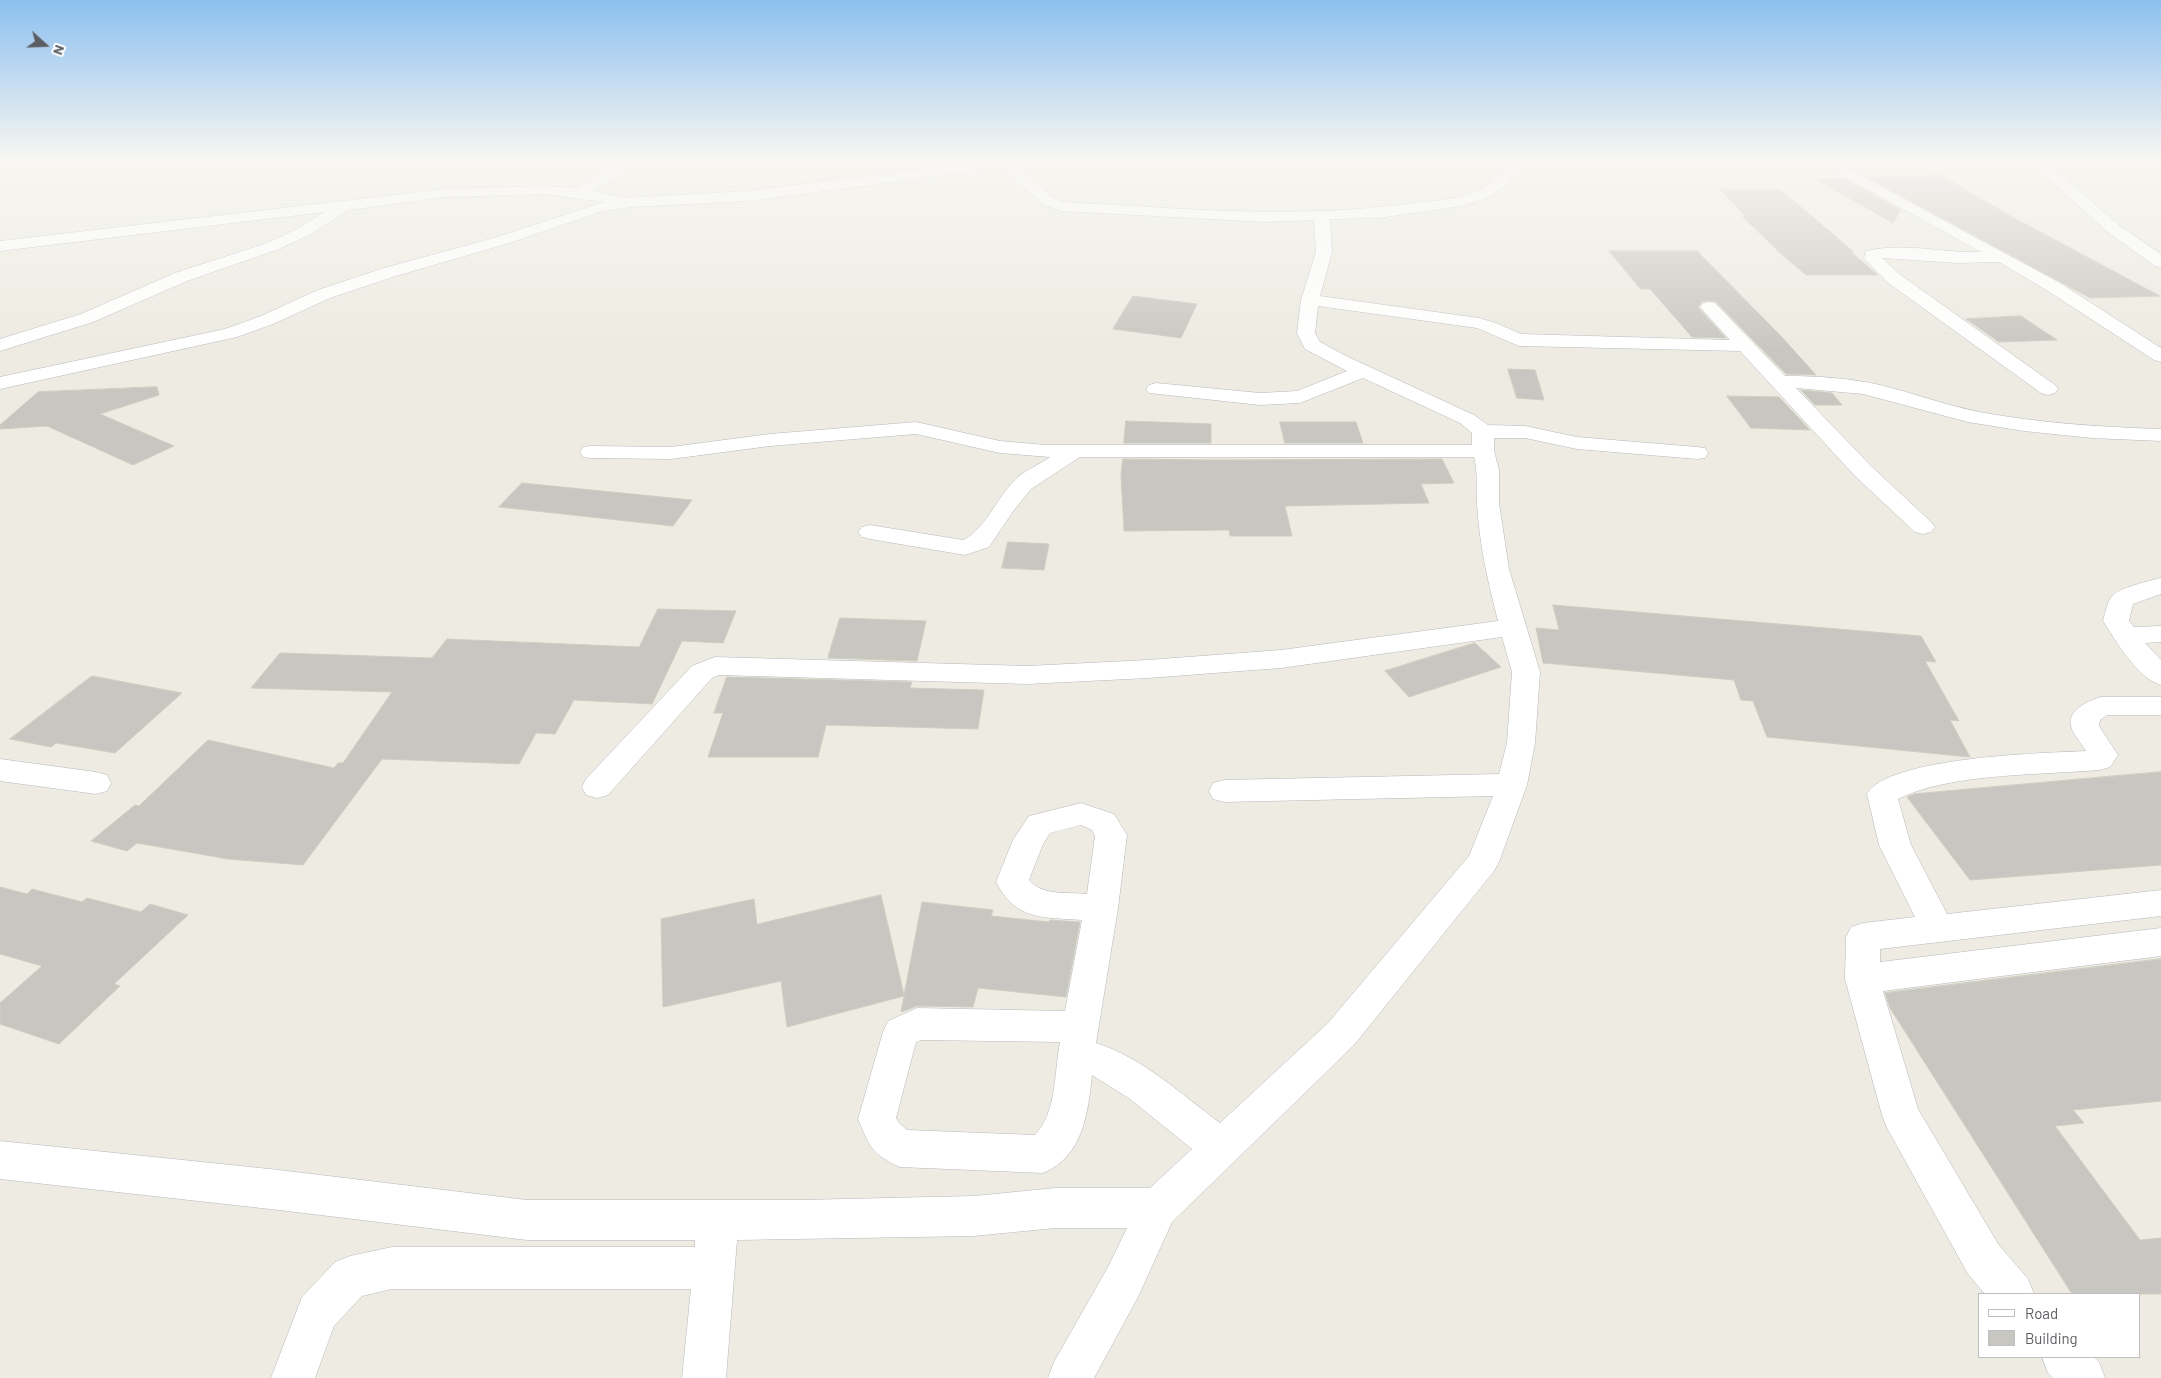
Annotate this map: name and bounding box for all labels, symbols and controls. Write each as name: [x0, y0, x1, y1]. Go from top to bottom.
north arrow: [20, 20, 70, 70]
text: N: [50, 43, 69, 58]
legend: [1978, 1293, 2141, 1358]
text: Road: [2025, 1304, 2058, 1322]
text: Building: [2025, 1329, 2078, 1347]

